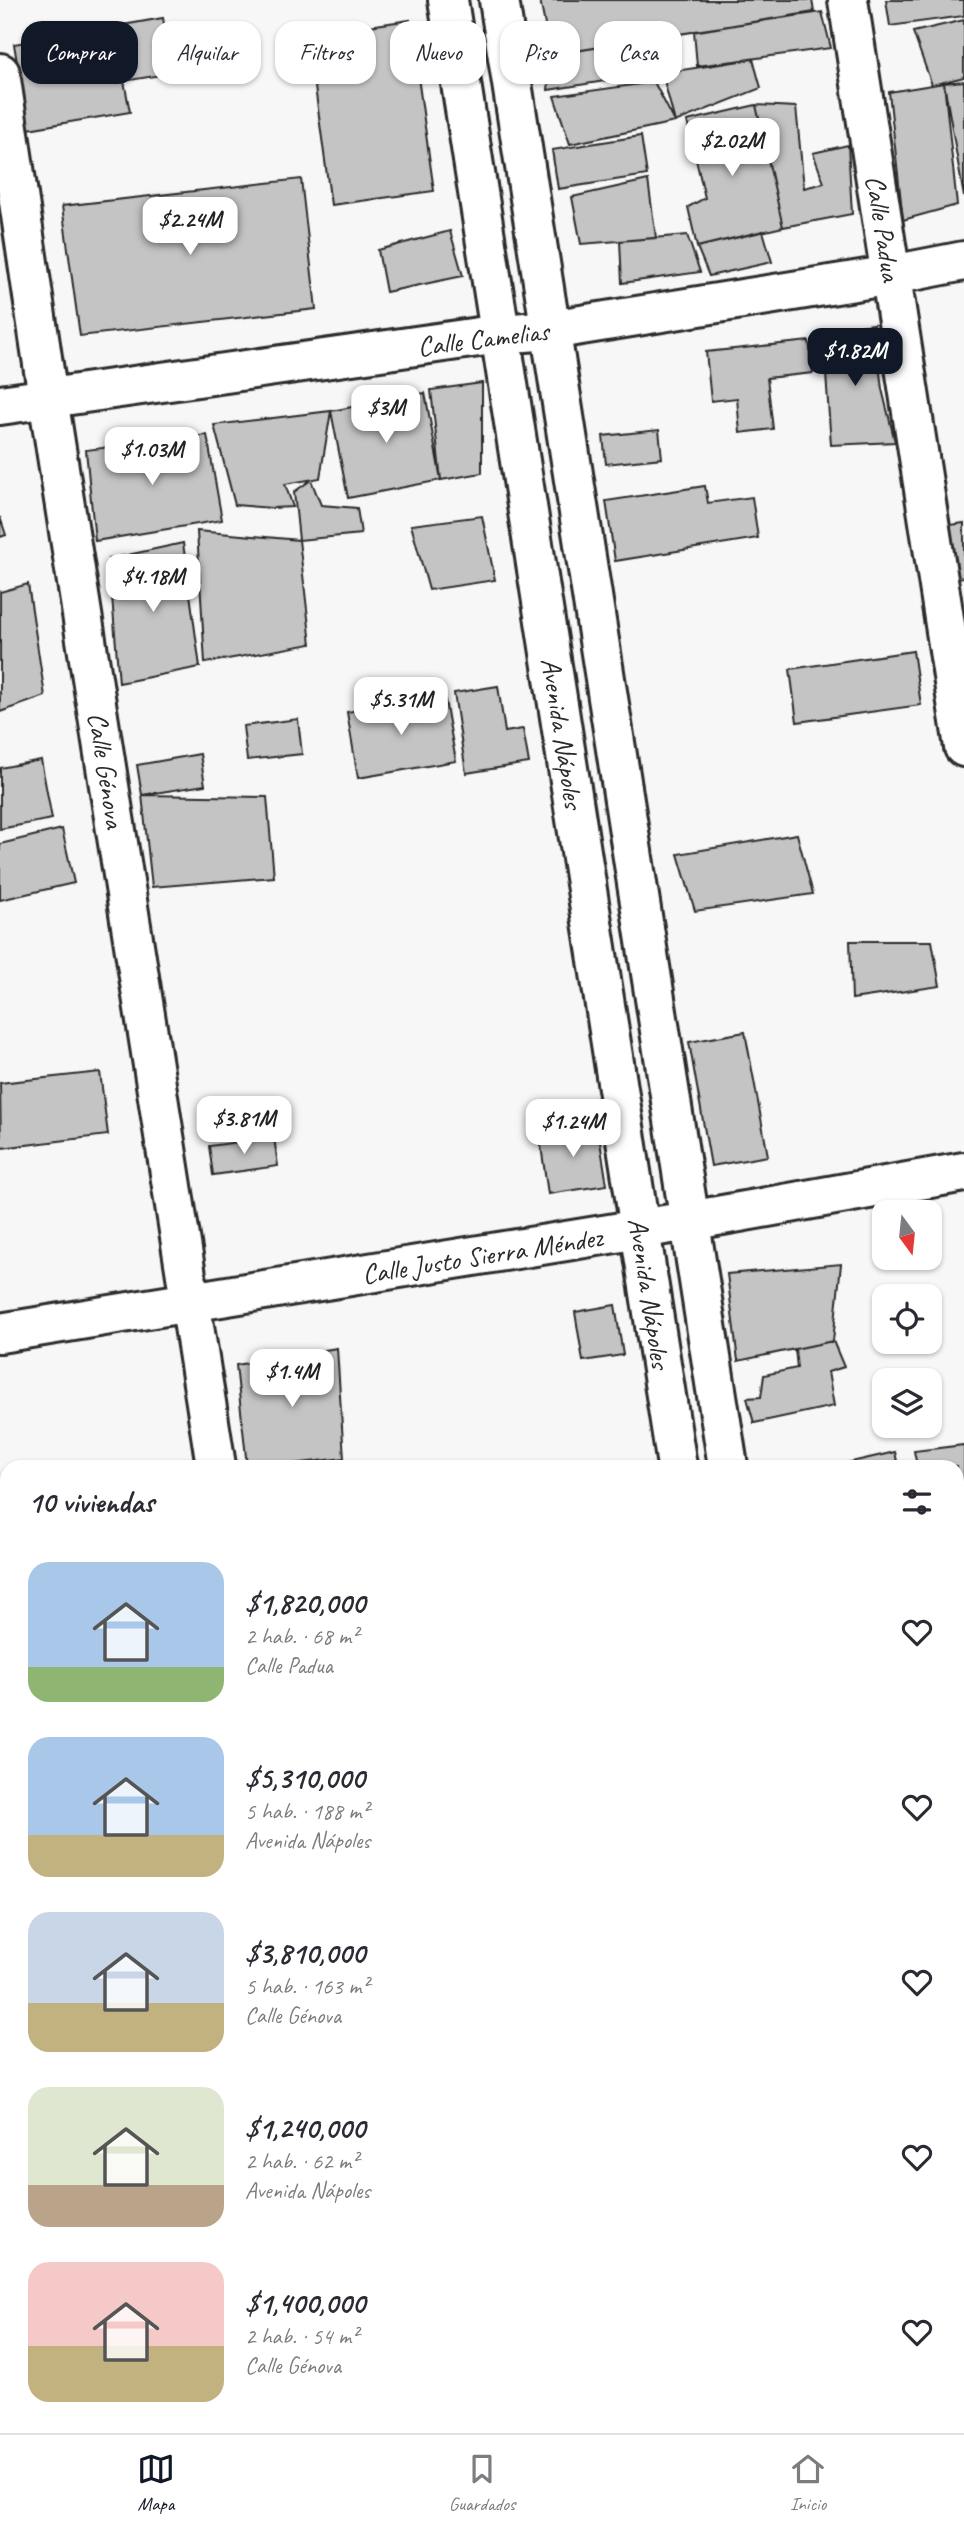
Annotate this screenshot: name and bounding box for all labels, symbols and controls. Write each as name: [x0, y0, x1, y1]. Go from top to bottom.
chip: Comprar: [21, 21, 138, 84]
chip: Alquilar: [152, 21, 261, 84]
chip: Filtros: [275, 21, 376, 84]
chip: Nuevo: [390, 21, 486, 84]
chip: Piso: [500, 21, 580, 84]
chip: Casa: [594, 21, 682, 84]
pin: $2.02M: [675, 118, 789, 178]
text: $2.02M: [701, 126, 763, 155]
street label: Calle Padua: [858, 173, 909, 285]
pin: $2.24M: [133, 198, 247, 257]
text: $2.24M: [159, 205, 221, 234]
street label: Calle Camelias: [416, 313, 553, 364]
pin: $1.82M: [798, 328, 912, 388]
text: $1.82M: [824, 336, 886, 365]
pin: $3M: [352, 386, 420, 445]
text: $3M: [367, 393, 405, 422]
pin: $1.03M: [95, 428, 209, 487]
text: $1.03M: [121, 435, 183, 464]
pin: $4.18M: [96, 554, 210, 614]
text: $4.18M: [122, 562, 184, 591]
street label: Avenida Nápoles: [533, 655, 592, 813]
pin: $5.31M: [344, 678, 458, 737]
text: $5.31M: [370, 685, 432, 714]
street label: Calle Génova: [80, 710, 133, 832]
pin: $3.81M: [187, 1096, 301, 1156]
pin: $1.24M: [516, 1100, 630, 1159]
text: $3.81M: [213, 1104, 275, 1133]
text: $1.24M: [542, 1107, 604, 1136]
north arrow: [872, 1200, 942, 1270]
map controls: [872, 1200, 942, 1438]
street label: Avenida Nápoles: [620, 1215, 679, 1373]
street label: Calle Justo Sierra Méndez: [359, 1219, 607, 1292]
button: locate: [872, 1284, 942, 1354]
pin: $1.4M: [243, 1350, 341, 1409]
text: $1.4M: [266, 1357, 318, 1386]
button: layers: [872, 1368, 942, 1438]
text: 10 viviendas: [28, 1483, 154, 1521]
icon: filters: [898, 1483, 936, 1521]
text: $1,820,000: [245, 1584, 365, 1622]
icon: home: [84, 1590, 168, 1674]
icon: heart: [898, 1613, 936, 1651]
text: 2 hab. · 68 m²: [245, 1622, 358, 1651]
text: Calle Padua: [245, 1651, 333, 1680]
text: $5,310,000: [245, 1759, 364, 1797]
icon: home: [84, 1765, 168, 1849]
icon: heart: [898, 1788, 936, 1826]
text: 5 hab. · 188 m²: [245, 1797, 369, 1826]
text: Avenida Nápoles: [245, 1826, 370, 1855]
text: $3,810,000: [245, 1934, 365, 1972]
icon: home: [84, 1940, 168, 2024]
icon: heart: [898, 1963, 936, 2001]
text: 5 hab. · 163 m²: [245, 1972, 369, 2001]
text: Calle Génova: [245, 2001, 341, 2030]
text: $1,240,000: [245, 2109, 365, 2147]
icon: home: [84, 2115, 168, 2199]
icon: heart: [898, 2138, 936, 2176]
text: 2 hab. · 62 m²: [245, 2147, 358, 2176]
text: Avenida Nápoles: [245, 2176, 370, 2205]
text: $1,400,000: [245, 2284, 365, 2322]
icon: home: [84, 2290, 168, 2374]
icon: heart: [898, 2313, 936, 2351]
text: 2 hab. · 54 m²: [245, 2322, 358, 2351]
text: Calle Génova: [245, 2351, 341, 2380]
tab: Mapa: [137, 2450, 175, 2516]
tab: Guardados: [449, 2450, 515, 2516]
tab: Inicio: [789, 2450, 827, 2516]

